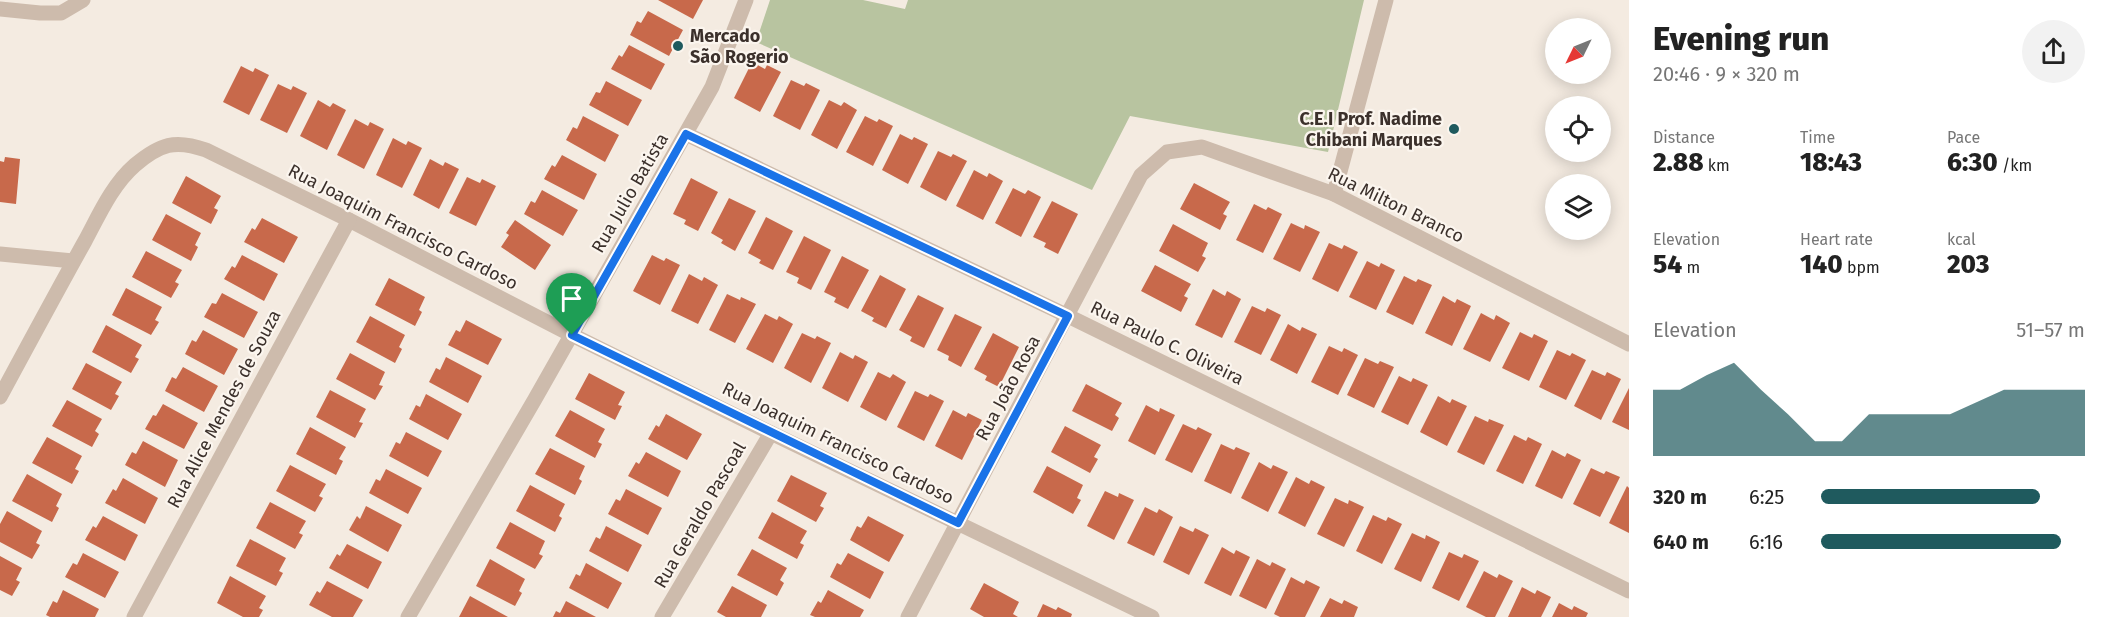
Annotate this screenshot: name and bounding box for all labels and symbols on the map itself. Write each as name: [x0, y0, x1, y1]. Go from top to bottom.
north arrow: [1545, 18, 1611, 84]
place label: Mercado São Rogerio: [690, 25, 789, 68]
marker: Mercado São Rogerio: [671, 39, 685, 53]
place label: C.E.I Prof. Nadime Chibani Marques: [1299, 108, 1442, 151]
marker: C.E.I Prof. Nadime Chibani Marques: [1447, 122, 1461, 136]
street label: Rua Julio Batista: [587, 129, 673, 257]
street label: Rua Joaquim Francisco Cardoso: [284, 159, 522, 295]
street label: Rua Milton Branco: [1324, 163, 1468, 247]
pin: [546, 273, 597, 335]
street label: Rua Paulo C. Oliveira: [1087, 296, 1247, 390]
street label: Rua Alice Mendes de Souza: [162, 306, 286, 512]
street label: Rua João Rosa: [971, 332, 1045, 444]
street label: Rua Joaquim Francisco Cardoso: [719, 377, 957, 509]
street label: Rua Geraldo Pascoal: [649, 438, 751, 592]

